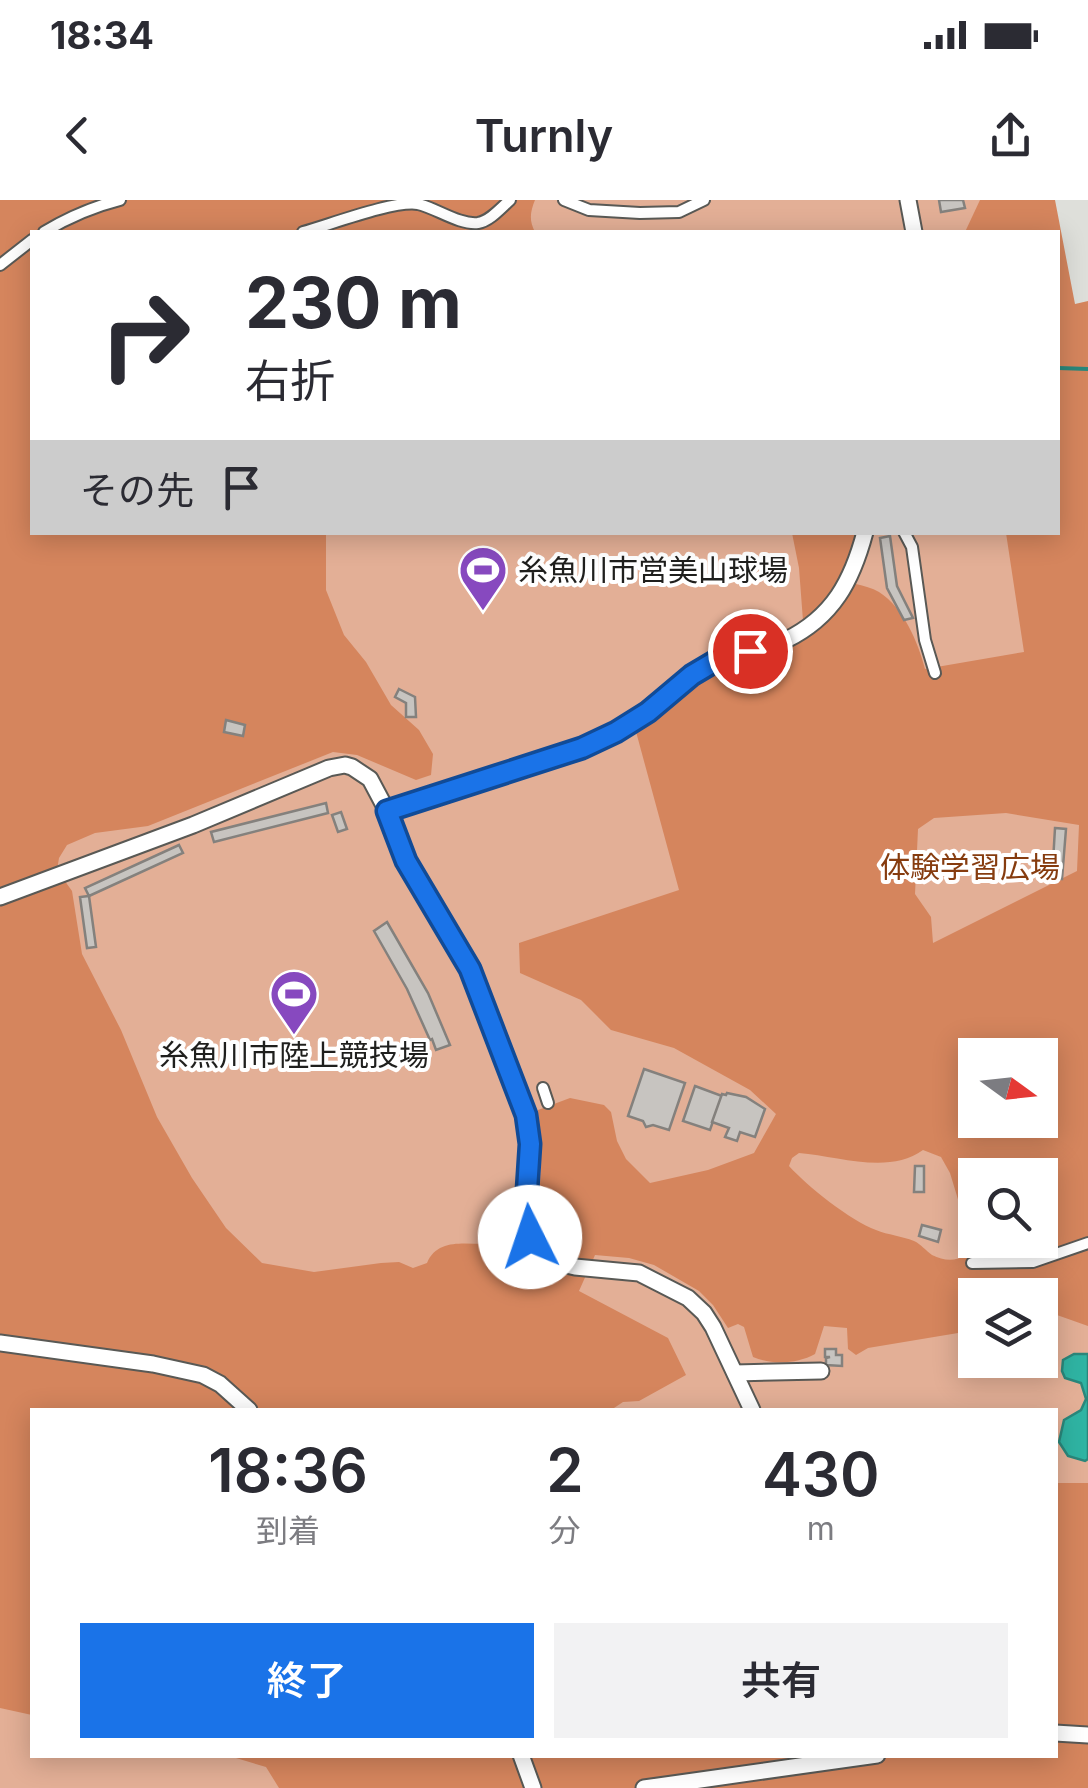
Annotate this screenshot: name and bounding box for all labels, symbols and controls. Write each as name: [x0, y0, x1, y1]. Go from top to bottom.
text: 18:34: [50, 12, 154, 58]
icon: back: [50, 108, 105, 163]
text: Turnly: [475, 108, 613, 163]
icon: share: [983, 108, 1038, 163]
text: 230 m: [245, 260, 462, 345]
icon: right: [80, 270, 210, 400]
text: 右折: [245, 353, 335, 408]
icon: arrive: [214, 460, 269, 515]
text: その先: [80, 467, 194, 513]
sports icon: 糸魚川市営美山球場: [457, 544, 509, 612]
place label: 糸魚川市営美山球場: [518, 552, 788, 588]
pin: [708, 609, 793, 694]
icon: arrive: [723, 624, 778, 679]
park label: 体験学習広場: [880, 849, 1060, 885]
sports icon: 糸魚川市陸上競技場: [268, 968, 320, 1036]
place label: 糸魚川市陸上競技場: [159, 1037, 429, 1073]
north arrow: [958, 1038, 1058, 1138]
map controls: [958, 1038, 1058, 1378]
button: search: [958, 1158, 1058, 1258]
position arrow: [478, 1185, 582, 1289]
button: layers: [958, 1278, 1058, 1378]
text: 18:36: [208, 1434, 368, 1506]
text: 2: [546, 1434, 584, 1506]
text: 430: [762, 1438, 880, 1510]
text: m: [807, 1509, 835, 1548]
text: 到着: [256, 1511, 320, 1550]
text: 分: [549, 1511, 581, 1550]
button: 終了: [80, 1623, 534, 1738]
button: 共有: [554, 1623, 1008, 1738]

